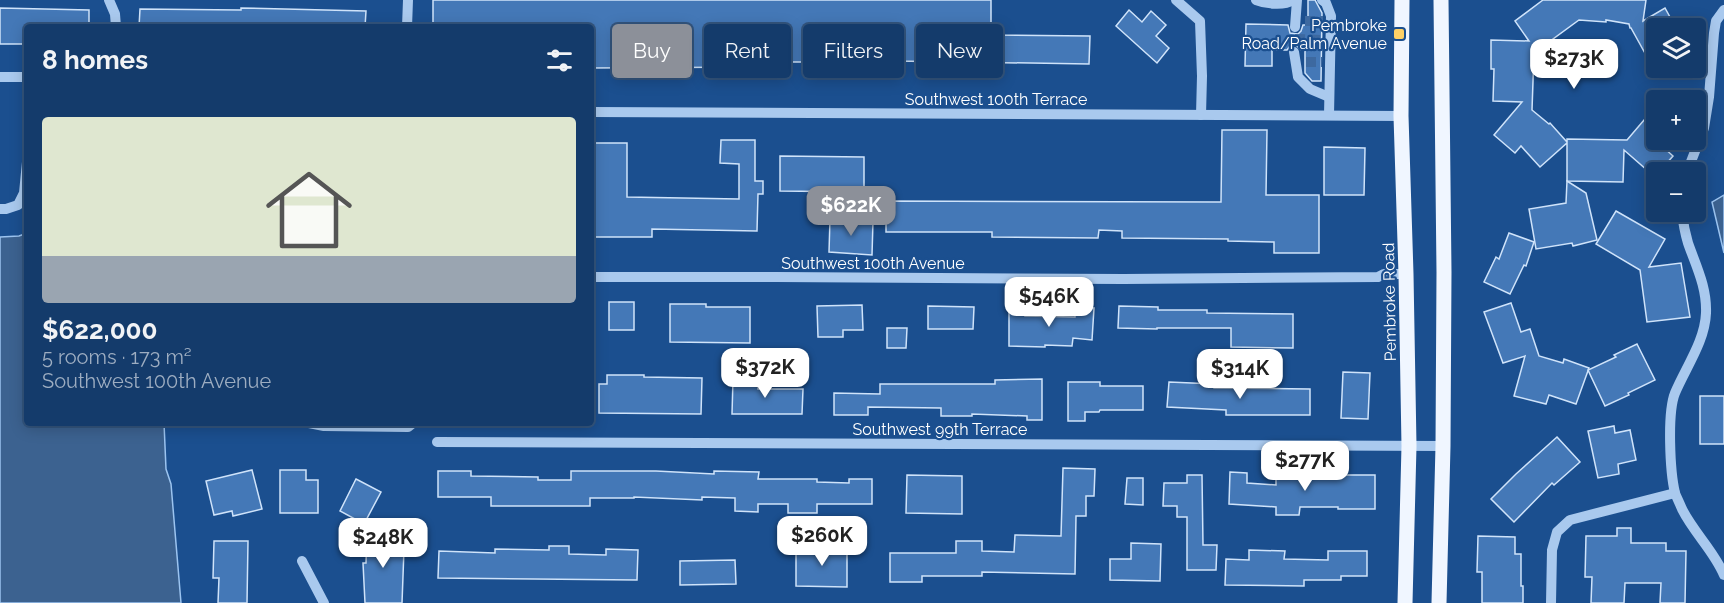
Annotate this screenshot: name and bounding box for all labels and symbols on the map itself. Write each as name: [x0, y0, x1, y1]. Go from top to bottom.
place label: Pembroke Road/Palm Avenue: [1242, 16, 1387, 53]
marker: Pembroke Road/Palm Avenue: [1392, 27, 1406, 41]
pin: $273K: [1532, 39, 1616, 90]
street label: Southwest 100th Terrace: [905, 90, 1087, 109]
pin: $622K: [809, 186, 893, 237]
street label: Pembroke Road: [1379, 243, 1400, 361]
street label: Southwest 100th Avenue: [781, 254, 965, 273]
pin: $546K: [1007, 277, 1091, 328]
pin: $372K: [723, 348, 807, 399]
pin: $314K: [1198, 349, 1282, 400]
street label: Southwest 99th Terrace: [853, 420, 1027, 439]
pin: $277K: [1263, 441, 1347, 492]
pin: $260K: [780, 516, 864, 567]
pin: $248K: [341, 518, 425, 569]

